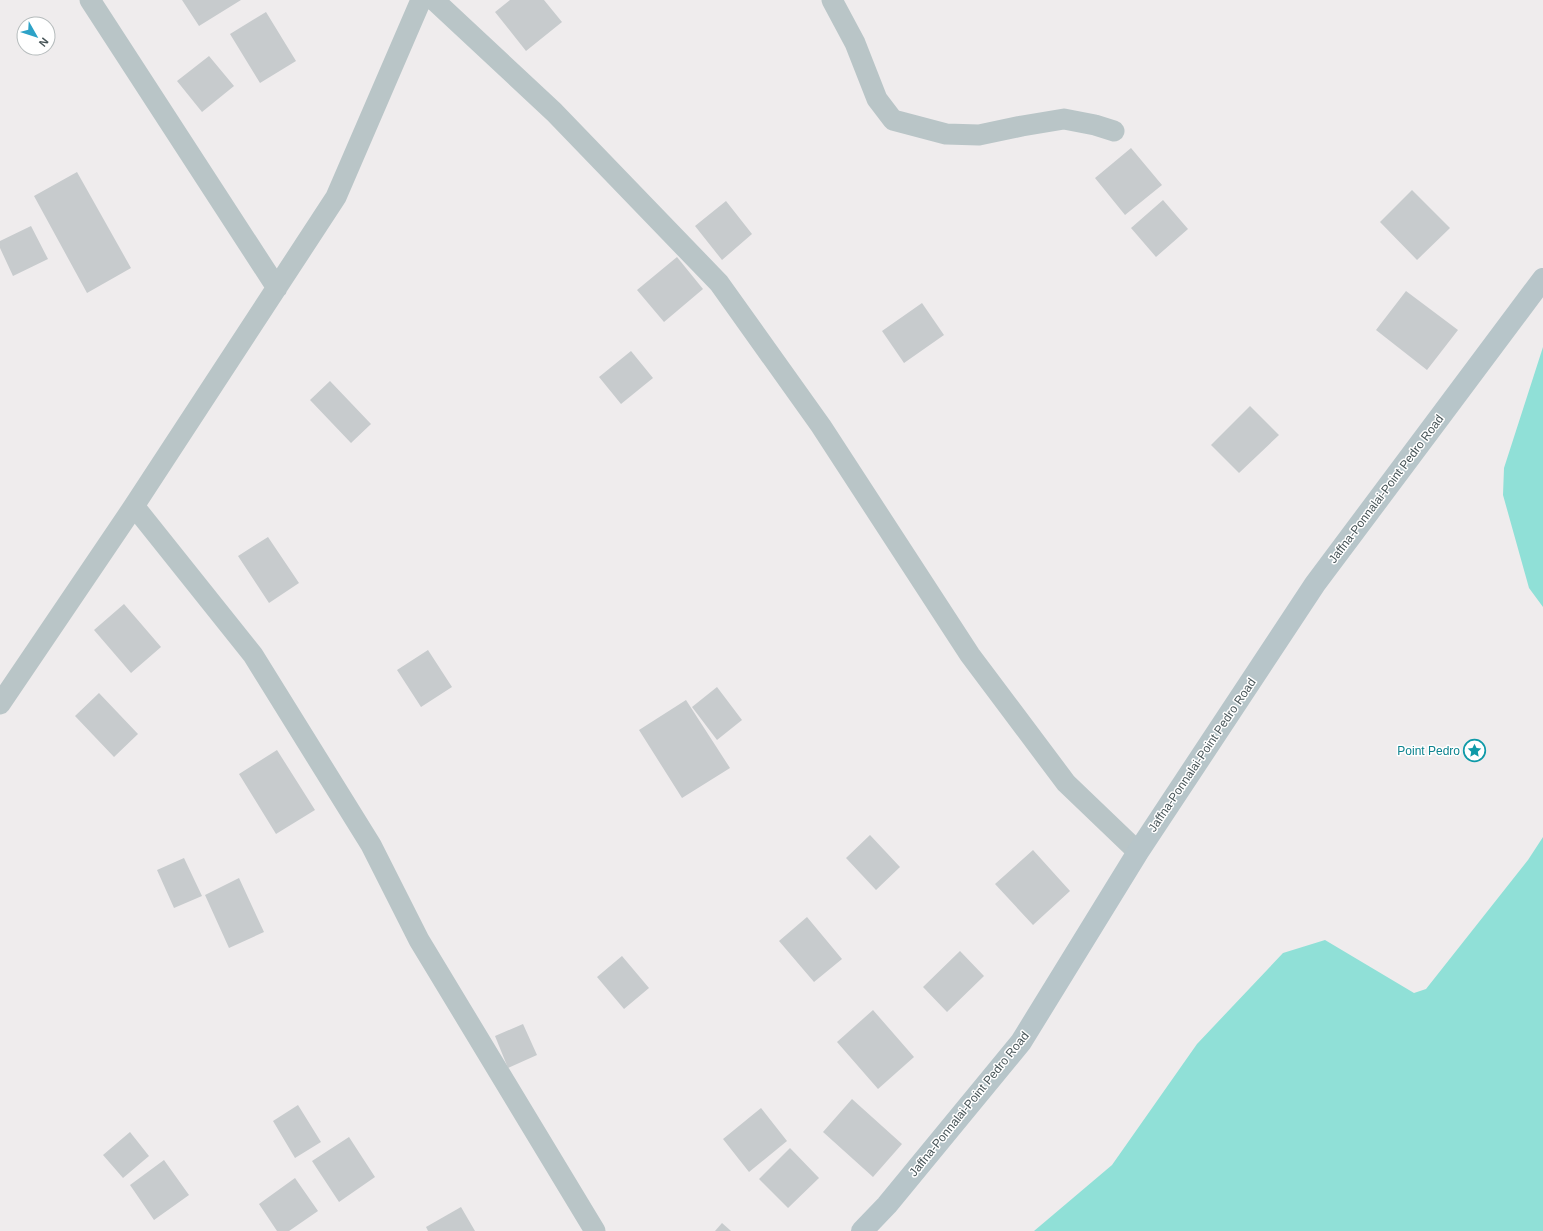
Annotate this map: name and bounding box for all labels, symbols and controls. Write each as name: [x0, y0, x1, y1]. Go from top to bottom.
north arrow: [16, 16, 56, 56]
text: N: [37, 35, 51, 49]
street label: Jaffna-Ponnalai-Point Pedro Road: [1326, 412, 1446, 566]
street label: Jaffna-Ponnalai-Point Pedro Road: [1145, 676, 1259, 834]
place icon: Point Pedro: [1462, 738, 1488, 764]
place label: Point Pedro: [1397, 744, 1460, 758]
street label: Jaffna-Ponnalai-Point Pedro Road: [906, 1029, 1032, 1179]

